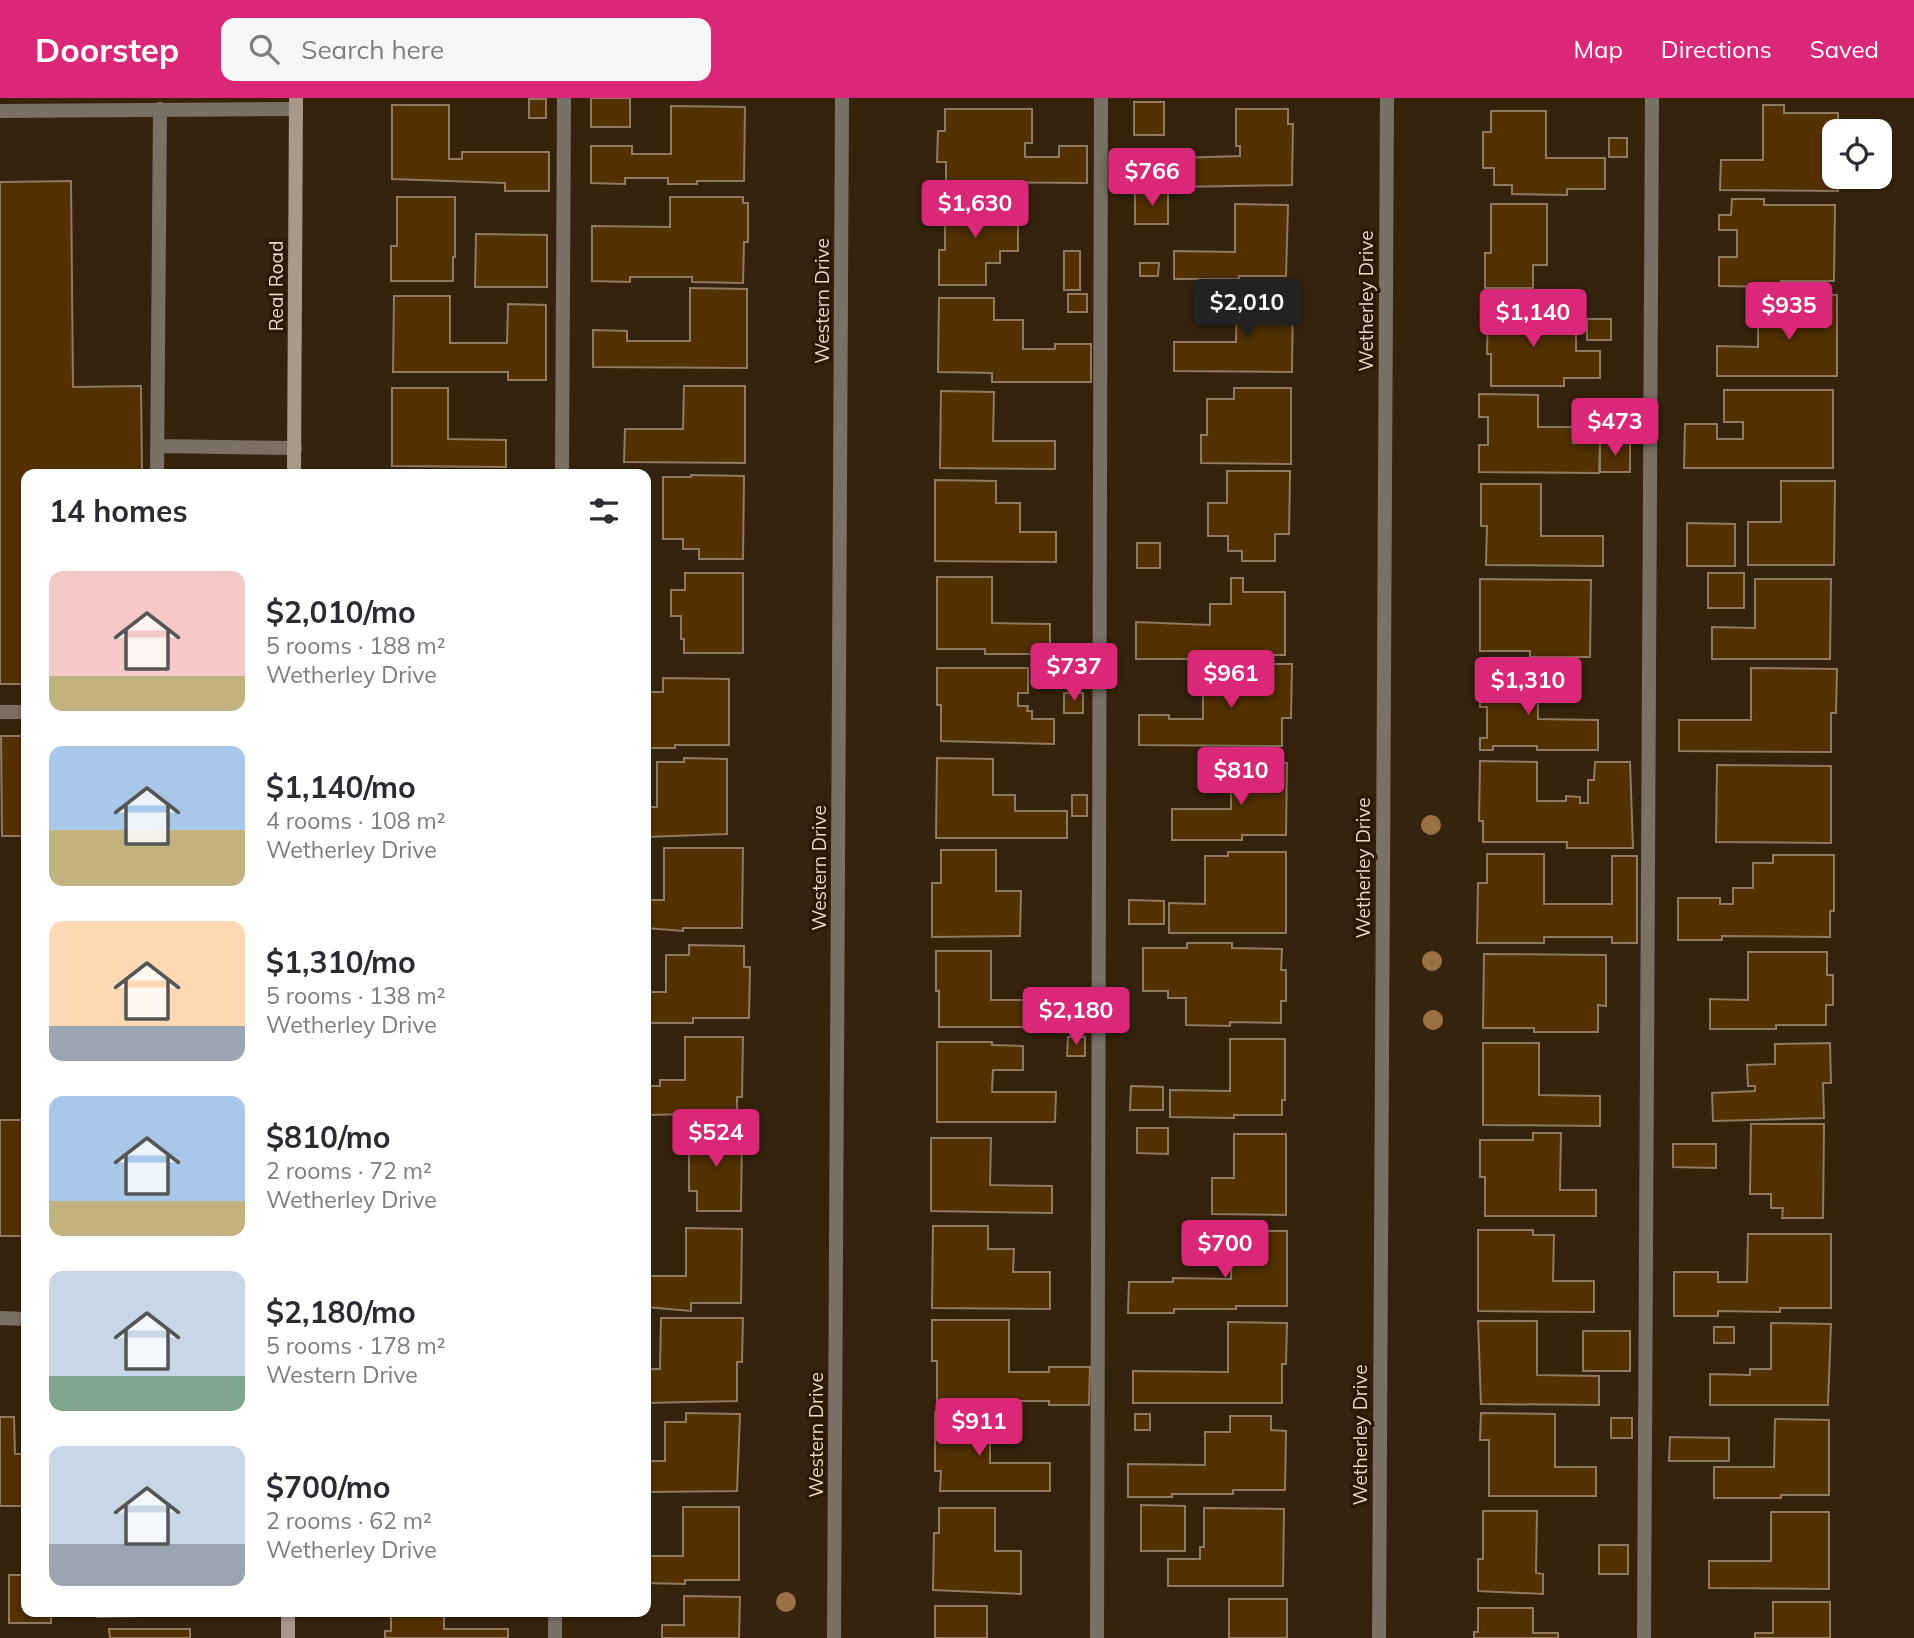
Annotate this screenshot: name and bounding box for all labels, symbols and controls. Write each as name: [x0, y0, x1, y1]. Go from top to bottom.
search box: [221, 18, 711, 81]
text: Doorstep: [35, 29, 179, 70]
icon: search: [245, 30, 283, 68]
text: Search here: [301, 33, 444, 66]
text: Map: [1573, 34, 1623, 64]
text: Directions: [1661, 34, 1772, 64]
text: Saved: [1810, 34, 1879, 64]
map controls: [1822, 119, 1892, 189]
button: locate: [1822, 119, 1892, 189]
pin: $766: [1111, 148, 1193, 208]
text: $766: [1124, 156, 1180, 185]
pin: $1,630: [918, 180, 1032, 240]
text: $1,630: [938, 188, 1012, 217]
street label: Wetherley Drive: [1354, 230, 1378, 372]
street label: Western Drive: [810, 238, 834, 364]
street label: Real Road: [264, 241, 288, 331]
pin: $2,010: [1190, 280, 1304, 339]
pin: $935: [1748, 282, 1830, 342]
text: $2,010: [1210, 287, 1284, 316]
pin: $1,140: [1476, 289, 1590, 349]
text: $935: [1761, 290, 1817, 319]
text: $1,140: [1496, 297, 1570, 326]
pin: $473: [1574, 398, 1656, 458]
text: $473: [1587, 406, 1643, 435]
text: 14 homes: [49, 492, 188, 530]
icon: filters: [585, 492, 623, 530]
text: $2,010/mo: [266, 593, 416, 631]
icon: home: [105, 599, 189, 683]
text: 5 rooms · 188 m²: [266, 631, 446, 660]
pin: $737: [1033, 644, 1115, 703]
pin: $961: [1190, 650, 1272, 710]
text: $737: [1046, 651, 1102, 680]
text: $961: [1203, 658, 1259, 687]
pin: $1,310: [1471, 658, 1585, 717]
text: Wetherley Drive: [266, 660, 437, 689]
text: $1,310: [1491, 665, 1565, 694]
pin: $810: [1200, 748, 1282, 807]
text: $810: [1213, 755, 1269, 784]
text: $1,140/mo: [266, 768, 416, 806]
icon: home: [105, 774, 189, 858]
street label: Wetherley Drive: [1351, 797, 1375, 939]
street label: Western Drive: [807, 805, 831, 931]
text: 4 rooms · 108 m²: [266, 806, 446, 835]
text: Wetherley Drive: [266, 835, 437, 864]
text: $1,310/mo: [266, 943, 416, 981]
icon: home: [105, 949, 189, 1033]
text: 5 rooms · 138 m²: [266, 981, 446, 1010]
pin: $2,180: [1019, 988, 1133, 1047]
text: $2,180: [1039, 995, 1113, 1024]
text: Wetherley Drive: [266, 1010, 437, 1039]
pin: $524: [675, 1110, 757, 1169]
text: $524: [688, 1117, 744, 1146]
text: $810/mo: [266, 1118, 390, 1156]
icon: home: [105, 1124, 189, 1208]
text: 2 rooms · 72 m²: [266, 1156, 432, 1185]
text: Wetherley Drive: [266, 1185, 437, 1214]
pin: $700: [1184, 1220, 1266, 1280]
text: $700: [1197, 1228, 1253, 1257]
text: $2,180/mo: [266, 1293, 416, 1331]
icon: home: [105, 1299, 189, 1383]
text: 5 rooms · 178 m²: [266, 1331, 446, 1360]
text: Western Drive: [266, 1360, 418, 1389]
street label: Wetherley Drive: [1348, 1364, 1372, 1506]
street label: Western Drive: [804, 1372, 828, 1498]
pin: $911: [938, 1398, 1020, 1458]
text: $911: [951, 1406, 1007, 1435]
text: $700/mo: [266, 1468, 390, 1506]
icon: home: [105, 1474, 189, 1558]
text: 2 rooms · 62 m²: [266, 1506, 432, 1535]
text: Wetherley Drive: [266, 1535, 437, 1564]

